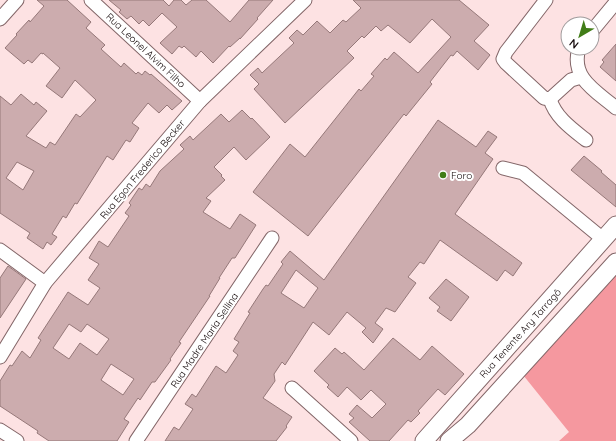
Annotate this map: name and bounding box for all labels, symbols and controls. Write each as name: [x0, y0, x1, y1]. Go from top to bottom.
street label: Rua Leonel Alvim Filho: [103, 10, 188, 91]
north arrow: [560, 16, 600, 56]
text: N: [566, 36, 581, 52]
street label: Rua Egon Frederico Becker: [97, 117, 188, 222]
place label: Foro: [451, 169, 472, 182]
marker: Foro: [438, 170, 448, 180]
street label: Rua Tenente Ary Tarragô: [477, 286, 564, 381]
street label: Rua Madre Maria Sellina: [168, 290, 241, 391]

